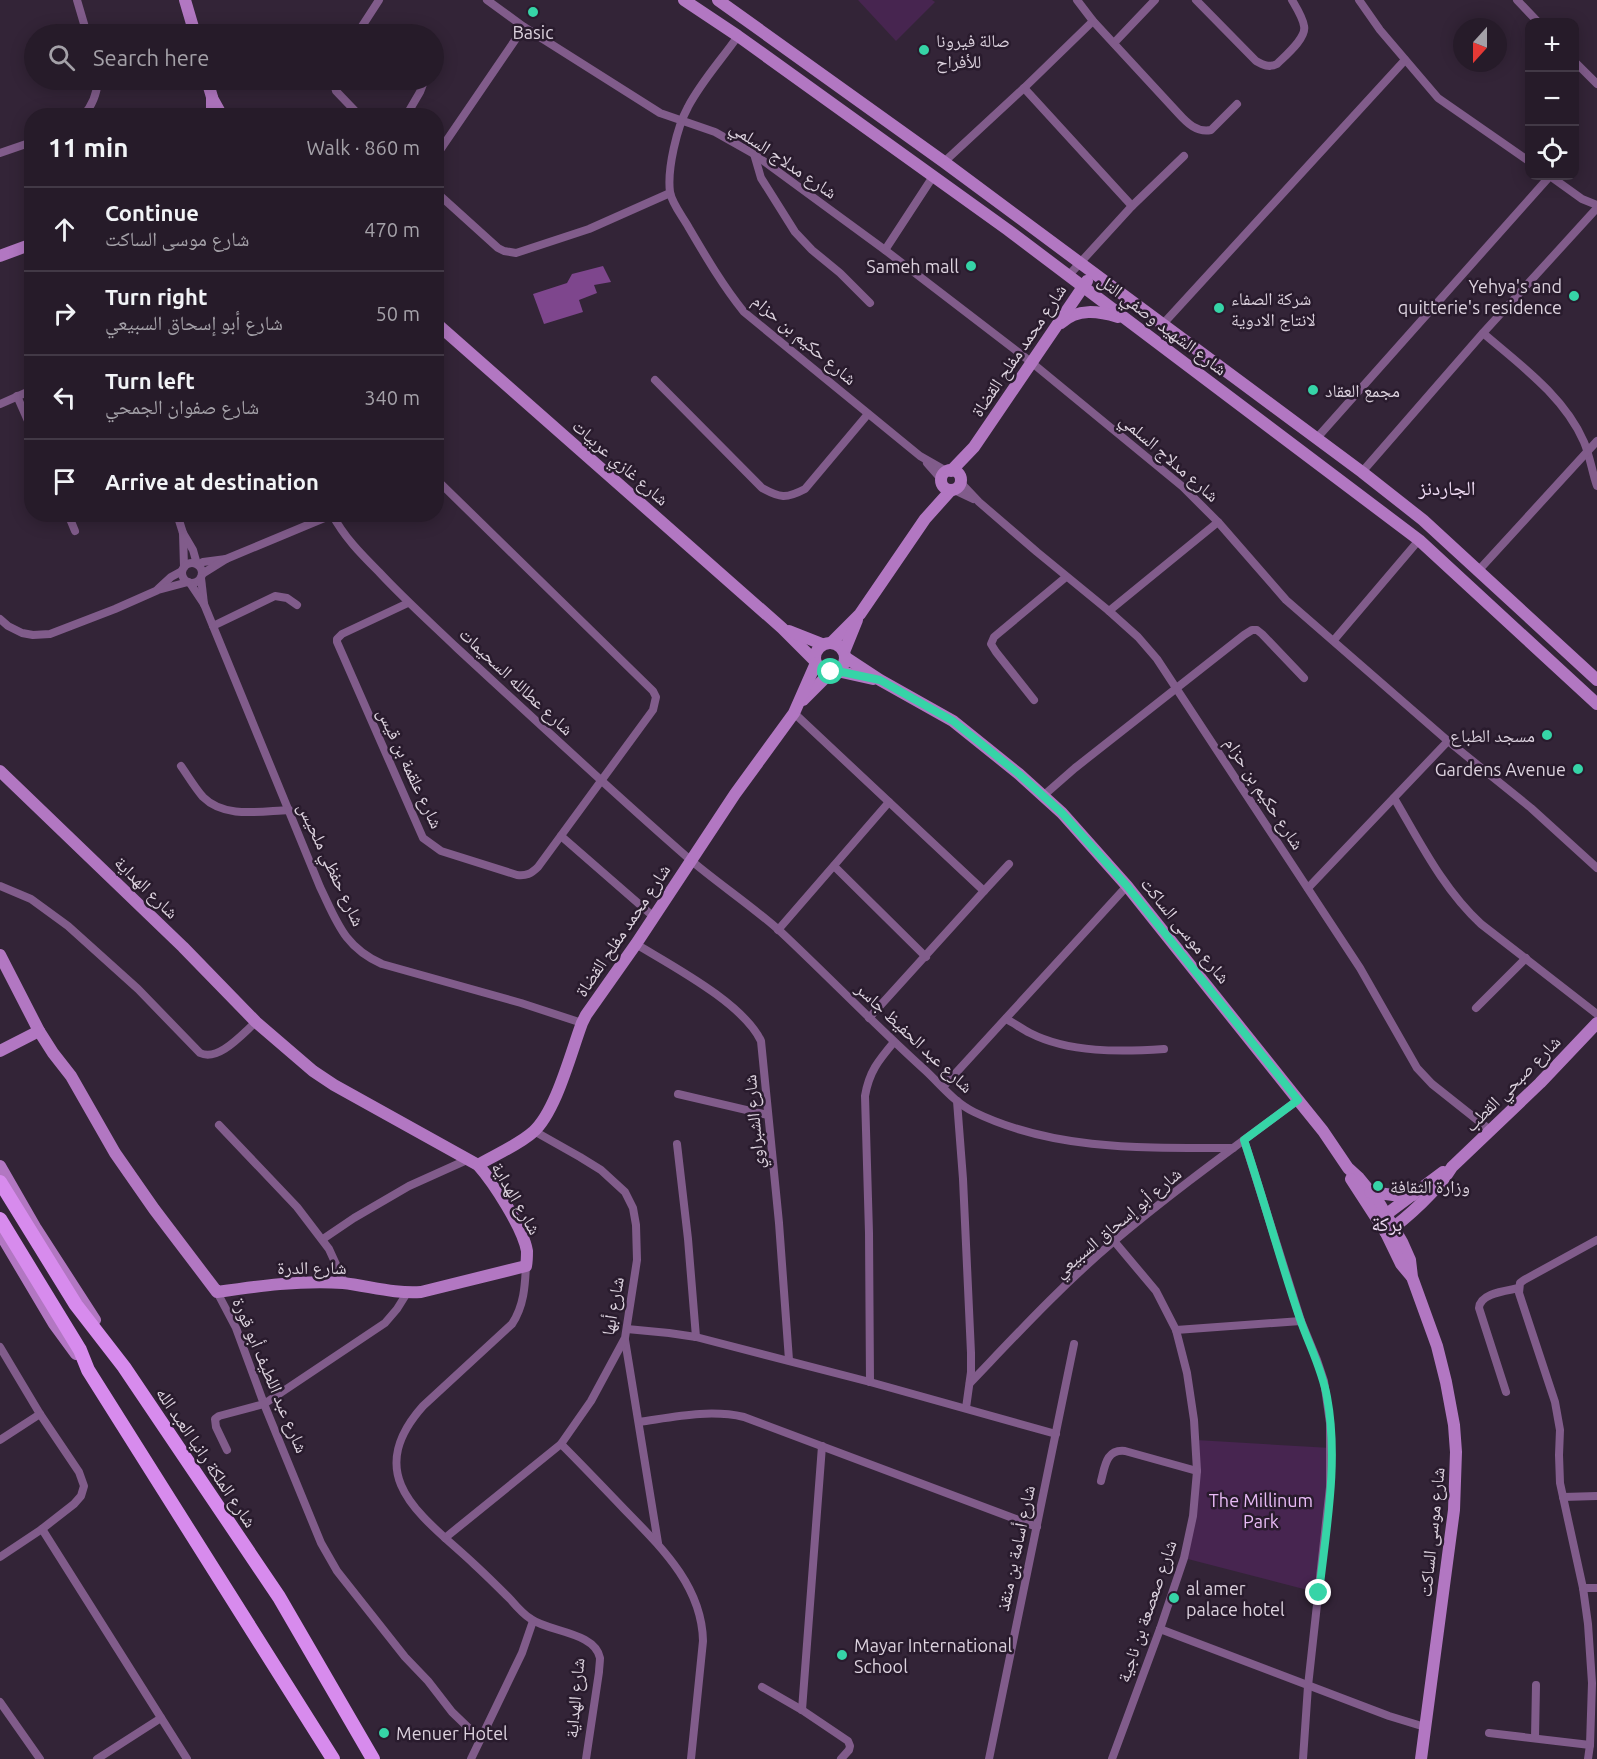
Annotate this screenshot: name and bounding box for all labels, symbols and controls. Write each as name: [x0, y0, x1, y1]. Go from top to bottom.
marker: Basic: [526, 5, 540, 19]
north arrow: [1453, 18, 1507, 72]
map controls: [1525, 18, 1579, 180]
button: +: [1525, 18, 1579, 72]
place label: Basic: [512, 22, 554, 42]
search box: [24, 24, 444, 90]
place label: صالة فيرونا للأفراح: [936, 30, 1010, 74]
icon: search: [45, 41, 78, 74]
marker: صالة فيرونا للأفراح: [917, 43, 931, 57]
text: Search here: [93, 45, 209, 70]
button: −: [1525, 72, 1579, 126]
street label: شارع مدلاج السلمي: [724, 116, 841, 207]
button: locate: [1525, 126, 1579, 180]
text: 11 min: [48, 133, 128, 162]
text: Walk · 860 m: [307, 136, 420, 159]
text: Continue: [105, 200, 199, 225]
icon: ahead: [48, 213, 81, 246]
text: 470 m: [364, 218, 420, 241]
text: شارع موسى الساكت: [105, 227, 250, 250]
place label: Sameh mall: [866, 256, 959, 276]
marker: Sameh mall: [964, 259, 978, 273]
street label: شارع الشهيد وصفي التل: [1091, 269, 1231, 383]
place label: Yehya's and quitterie's residence: [1398, 276, 1562, 317]
street label: شارع محمد مفلح القضاة: [966, 280, 1072, 422]
text: Turn right: [105, 284, 207, 309]
place label: شركة الصفاء لانتاج الادوية: [1231, 288, 1316, 332]
marker: Yehya's and quitterie's residence: [1567, 289, 1581, 303]
street label: شارع حكيم بن حزام: [747, 290, 861, 391]
icon: right: [48, 297, 81, 330]
marker: شركة الصفاء لانتاج الادوية: [1212, 301, 1226, 315]
text: 50 m: [376, 302, 420, 325]
text: شارع أبو إسحاق السبيعي: [105, 311, 283, 334]
text: Turn left: [105, 368, 195, 393]
place label: مجمع العقاد: [1325, 380, 1400, 403]
icon: left: [48, 381, 81, 414]
marker: مجمع العقاد: [1306, 383, 1320, 397]
text: 340 m: [364, 386, 420, 409]
text: شارع صفوان الجمحي: [105, 395, 259, 418]
street label: شارع مدلاج السلمي: [1113, 409, 1223, 509]
street label: شارع غازي عربيات: [565, 415, 673, 513]
icon: arrive: [48, 465, 81, 498]
text: Arrive at destination: [105, 469, 319, 494]
district label: الجاردنز: [1418, 476, 1475, 499]
street label: شارع عطالله السحيمات: [455, 623, 578, 740]
route start: [817, 658, 843, 684]
street label: شارع علقمة بن قيس: [373, 705, 448, 832]
place label: مسجد الطباع: [1450, 725, 1535, 747]
marker: مسجد الطباع: [1540, 728, 1554, 742]
street label: شارع حكيم بن حزام: [1219, 733, 1309, 854]
place label: Gardens Avenue: [1435, 759, 1566, 779]
marker: Gardens Avenue: [1571, 762, 1585, 776]
street label: شارع حفظي ملحيس: [290, 799, 369, 931]
street label: شارع الهداية: [110, 852, 183, 924]
street label: شارع محمد مفلح القضاة: [570, 860, 676, 1002]
street label: شارع موسى الساكت: [1136, 873, 1235, 988]
street label: شارع عبد الحفيظ جاسر: [850, 977, 977, 1098]
street label: شارع صبحي القطب: [1460, 1031, 1568, 1139]
street label: شارع الشبراوي: [739, 1073, 773, 1170]
street label: شارع الهداية: [486, 1158, 546, 1239]
street label: شارع أبو إسحاق السبيعي: [1049, 1163, 1188, 1285]
place label: وزارة الثقافة: [1390, 1176, 1470, 1197]
marker: وزارة الثقافة: [1371, 1179, 1385, 1193]
district label: بركة: [1372, 1212, 1402, 1235]
street label: شارع الدرة: [277, 1257, 347, 1279]
street label: شارع أبها: [597, 1275, 629, 1337]
street label: شارع عبد اللطيف أبو قورة: [227, 1294, 313, 1456]
street label: شارع الملكة رانيا العبد الله: [151, 1383, 261, 1532]
street label: شارع موسى الساكت: [1414, 1466, 1450, 1598]
street label: شارع أسامة بن منقذ: [992, 1483, 1040, 1613]
park label: The Millinum Park: [1209, 1490, 1313, 1531]
street label: شارع صعصعة بن ناجية: [1112, 1537, 1182, 1685]
place label: al amer palace hotel: [1186, 1578, 1285, 1619]
route end: [1305, 1579, 1331, 1605]
marker: al amer palace hotel: [1167, 1591, 1181, 1605]
place label: Mayar International School: [854, 1635, 1012, 1676]
marker: Mayar International School: [835, 1648, 849, 1662]
street label: شارع الهداية: [561, 1657, 589, 1739]
place label: Menuer Hotel: [396, 1723, 508, 1743]
marker: Menuer Hotel: [377, 1726, 391, 1740]

